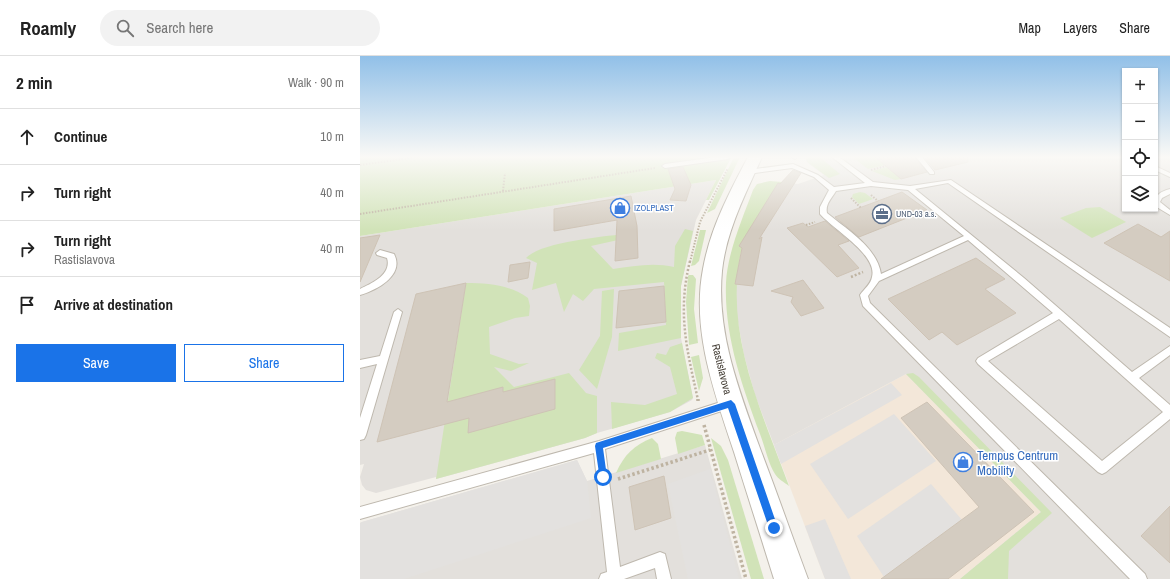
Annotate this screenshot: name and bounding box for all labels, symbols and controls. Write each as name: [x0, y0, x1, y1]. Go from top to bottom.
search box: [100, 10, 380, 46]
text: Roamly: [20, 15, 76, 41]
icon: search: [114, 17, 136, 39]
text: Search here: [146, 17, 213, 38]
text: Map: [1019, 19, 1041, 37]
text: Layers: [1063, 19, 1097, 37]
text: Share: [1119, 19, 1150, 37]
map controls: [1122, 68, 1158, 212]
button: +: [1122, 68, 1158, 104]
text: 2 min: [16, 71, 52, 94]
text: Walk · 90 m: [288, 74, 344, 91]
button: −: [1122, 104, 1158, 140]
icon: ahead: [16, 126, 38, 148]
text: Continue: [54, 126, 107, 147]
text: 10 m: [320, 128, 344, 145]
button: locate: [1122, 140, 1158, 176]
button: layers: [1122, 176, 1158, 212]
icon: right: [16, 182, 38, 204]
text: Turn right: [54, 182, 111, 203]
text: 40 m: [320, 184, 344, 201]
shop icon: IZOLPLAST: [609, 197, 631, 219]
place label: IZOLPLAST: [634, 202, 674, 214]
office icon: UND-03 a.s.: [871, 203, 893, 225]
place label: UND-03 a.s.: [896, 208, 937, 220]
text: Turn right: [54, 230, 111, 251]
icon: right: [16, 238, 38, 260]
text: 40 m: [320, 240, 344, 257]
text: Rastislavova: [54, 251, 115, 268]
icon: arrive: [16, 294, 38, 316]
text: Arrive at destination: [54, 294, 173, 315]
street label: Rastislavova: [709, 342, 735, 396]
button: Save: [16, 344, 176, 382]
button: Share: [184, 344, 344, 382]
place label: Tempus Centrum Mobility: [977, 447, 1058, 479]
shop icon: Tempus Centrum Mobility: [952, 451, 974, 473]
route start: [594, 468, 612, 486]
route end: [765, 519, 783, 537]

